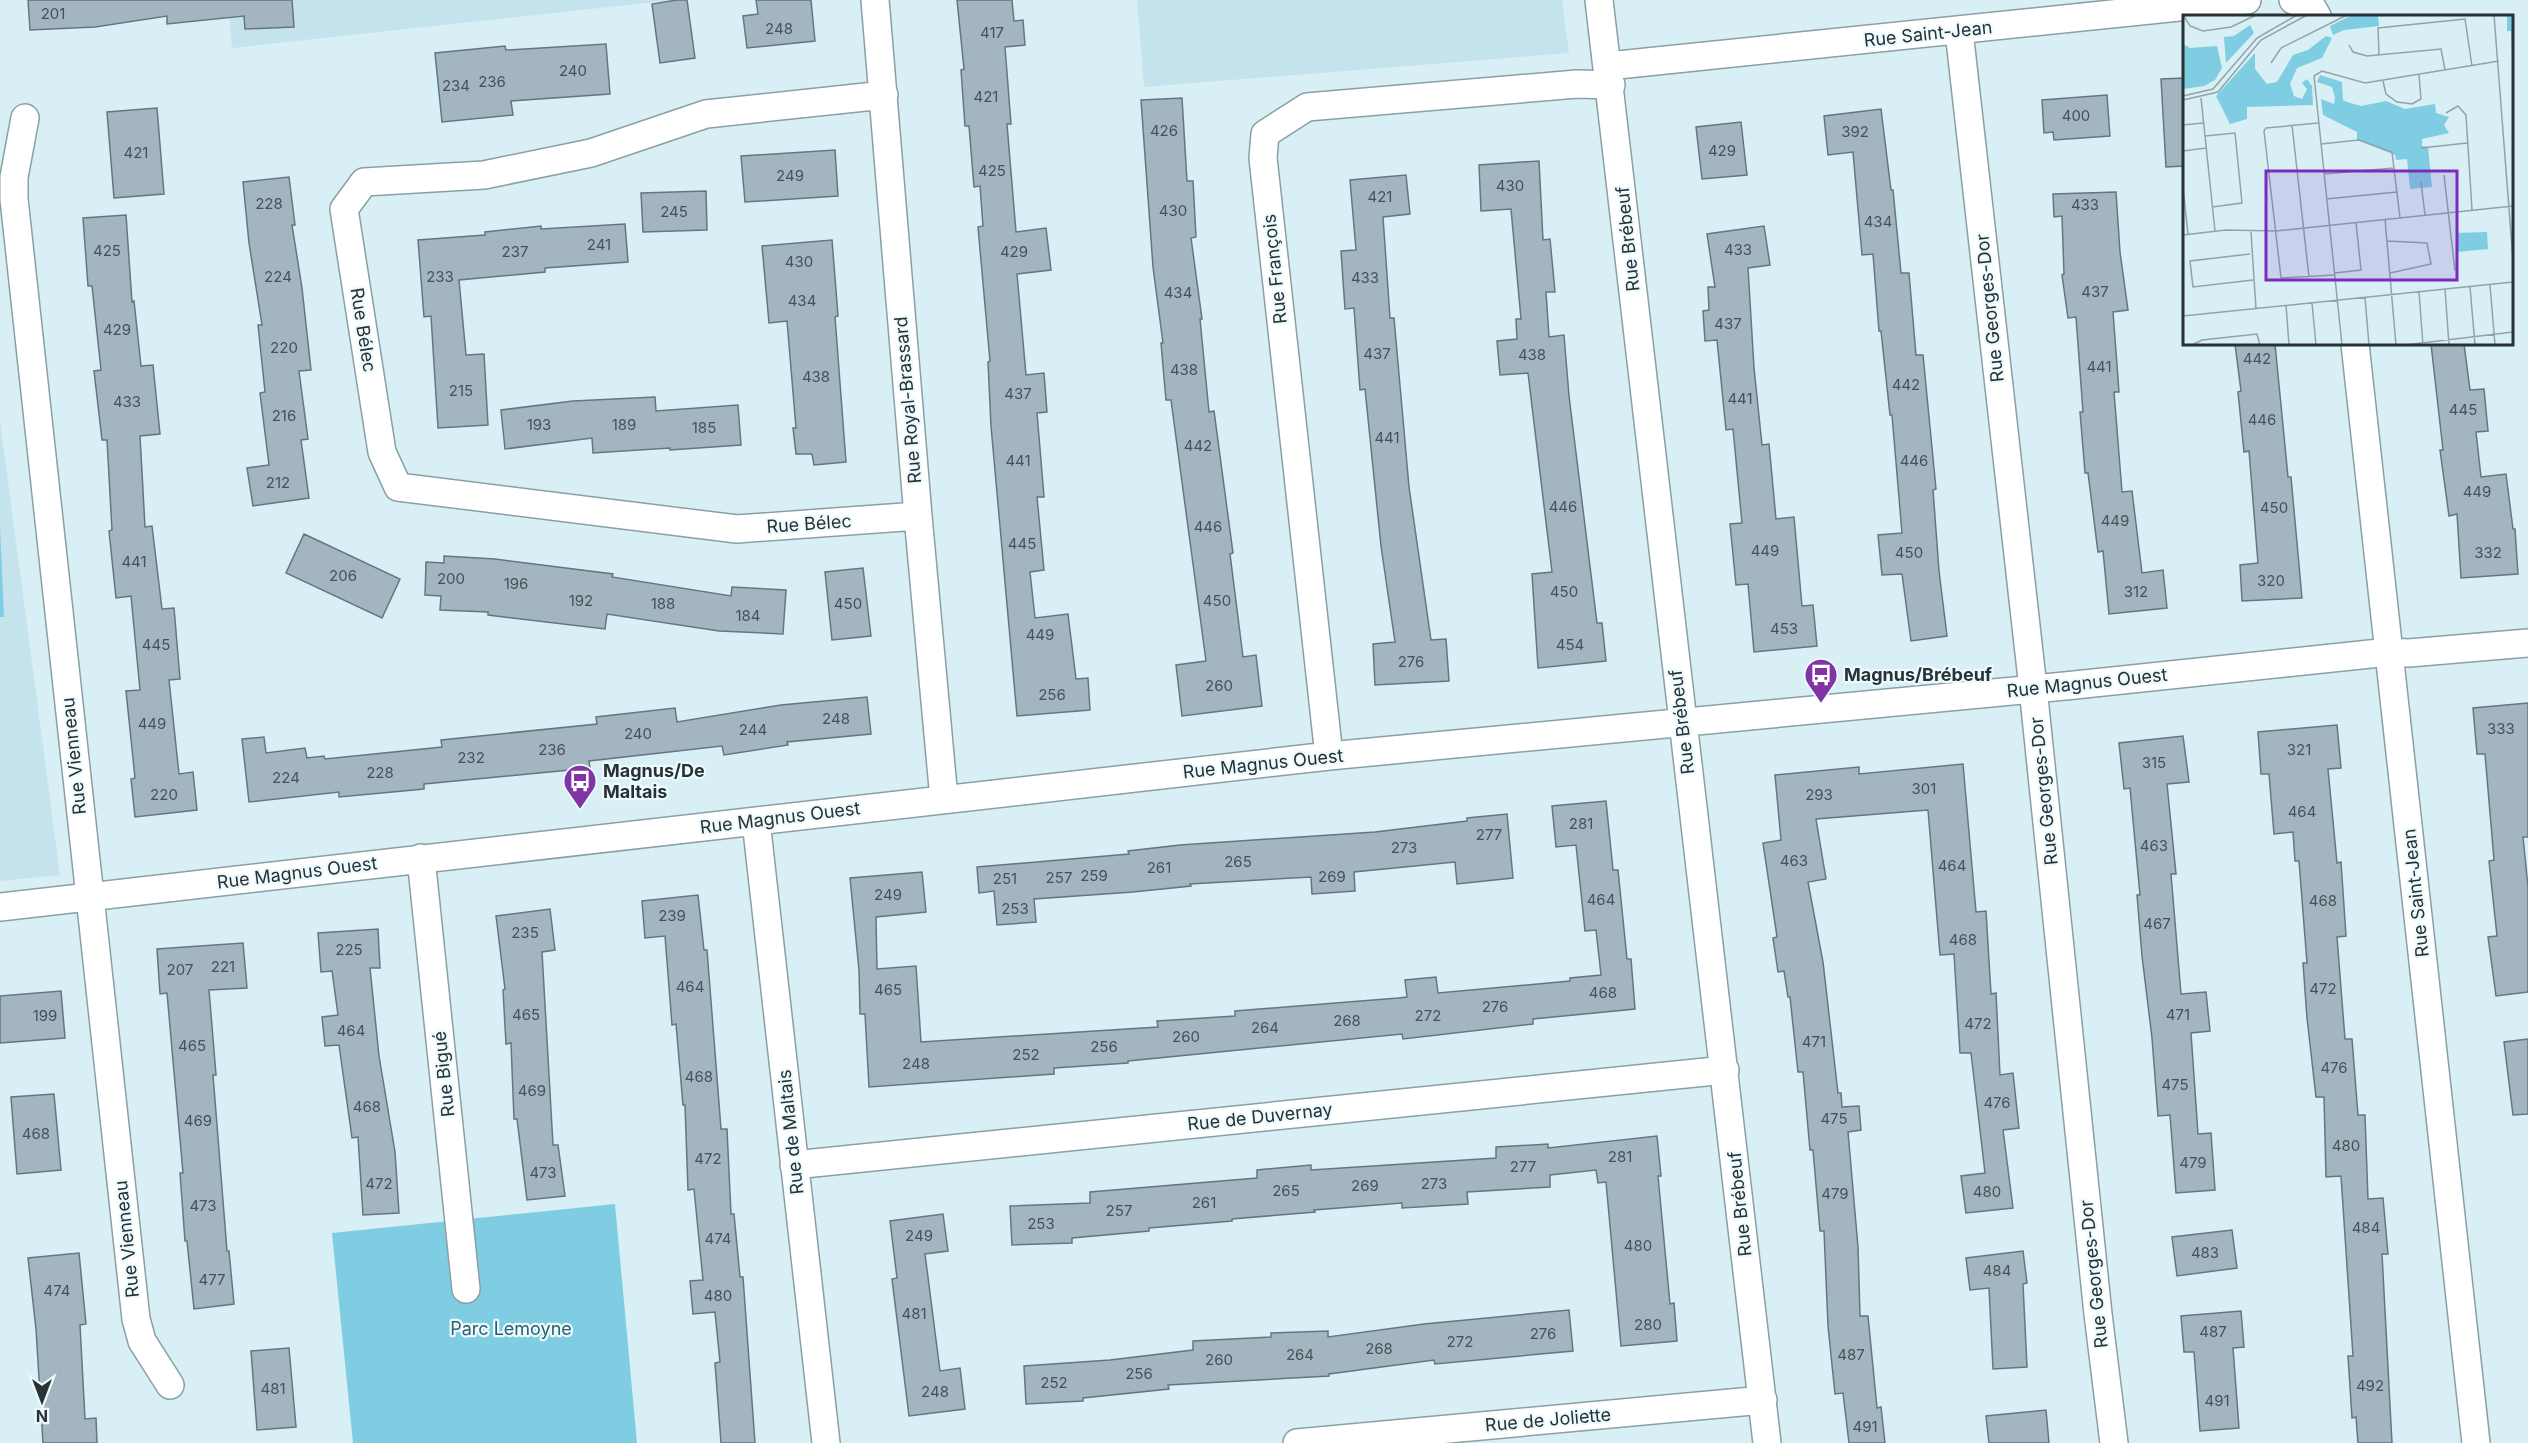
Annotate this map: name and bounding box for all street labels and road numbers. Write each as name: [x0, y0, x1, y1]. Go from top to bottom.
street label: Rue Saint-Jean: [1863, 16, 1993, 51]
street label: Rue Brébeuf: [1612, 185, 1643, 293]
street label: Rue François: [1258, 213, 1291, 325]
street label: Rue Georges-Dor: [1971, 233, 2008, 383]
street label: Rue Bélec: [346, 286, 381, 374]
street label: Rue Royal-Brassard: [890, 316, 925, 484]
street label: Rue Bélec: [766, 510, 852, 537]
street label: Rue Magnus Ouest: [2006, 664, 2168, 701]
street label: Rue Brébeuf: [1665, 668, 1698, 776]
street label: Rue Vienneau: [57, 696, 90, 816]
street label: Rue Georges-Dor: [2025, 716, 2062, 866]
street label: Rue Magnus Ouest: [1182, 745, 1344, 782]
street label: Rue Magnus Ouest: [699, 797, 861, 838]
street label: Rue Saint-Jean: [2398, 828, 2433, 958]
street label: Rue Magnus Ouest: [216, 852, 378, 893]
street label: Rue Bigué: [429, 1030, 458, 1118]
street label: Rue de Maltais: [774, 1069, 807, 1195]
street label: Rue de Duvernay: [1186, 1098, 1334, 1135]
street label: Rue Brébeuf: [1724, 1150, 1755, 1258]
street label: Rue Vienneau: [110, 1179, 143, 1299]
street label: Rue Georges-Dor: [2075, 1199, 2112, 1349]
street label: Rue de Joliette: [1484, 1404, 1612, 1435]

